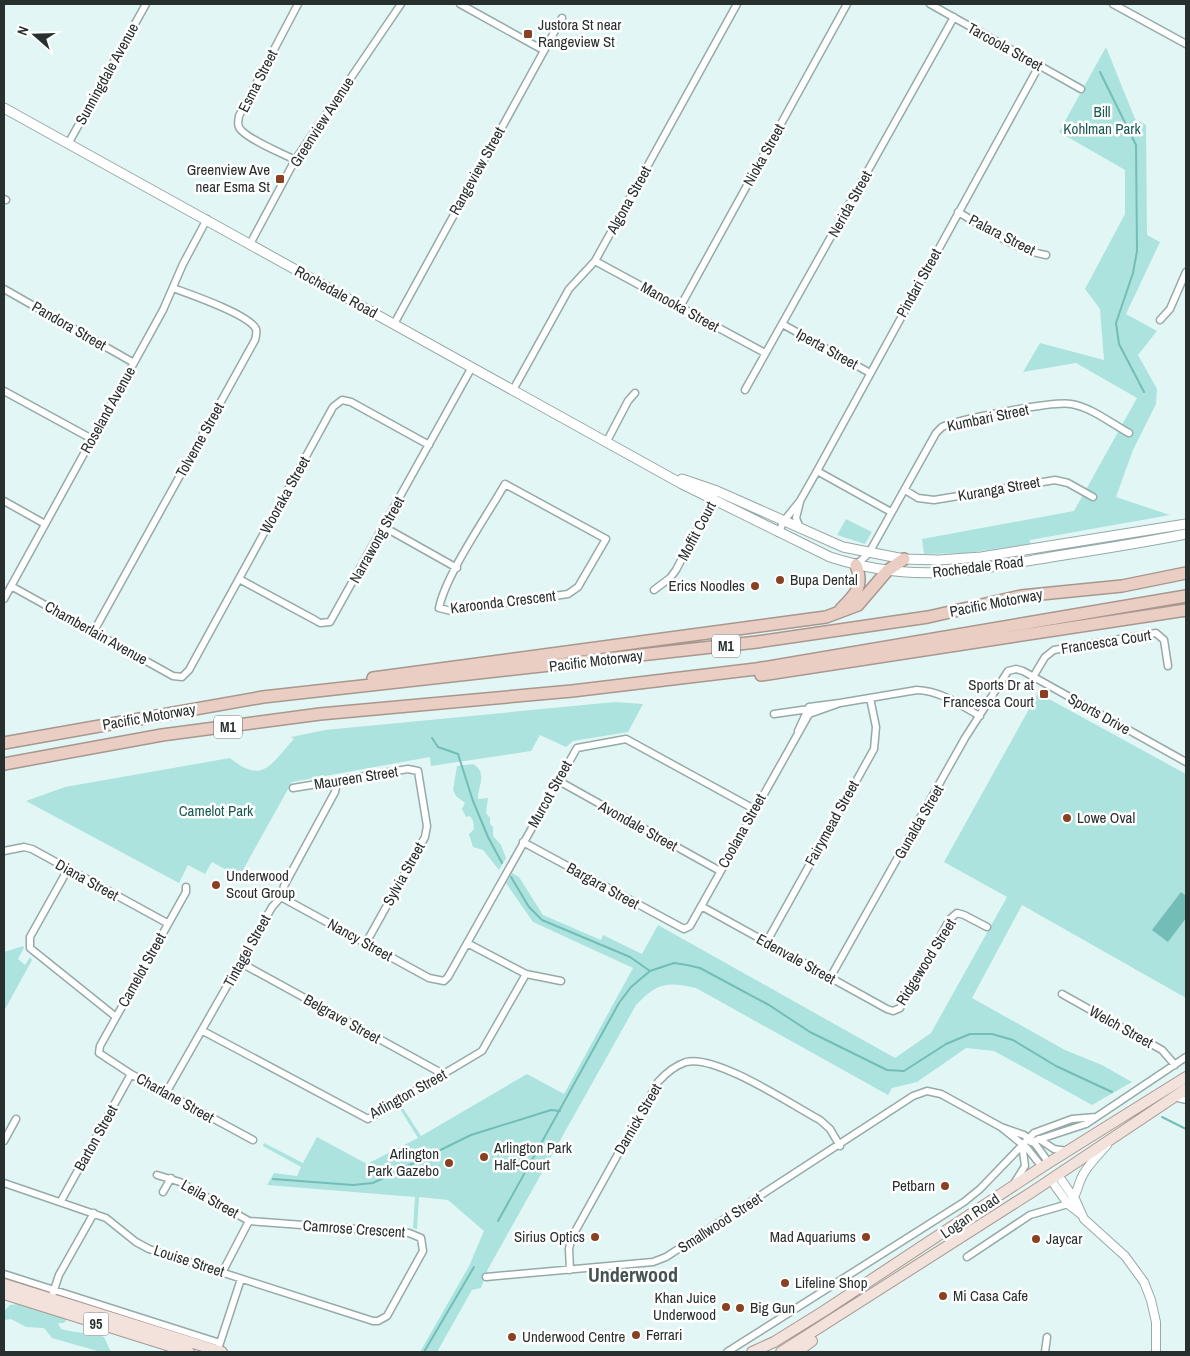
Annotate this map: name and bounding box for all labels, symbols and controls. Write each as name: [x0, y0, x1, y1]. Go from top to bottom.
north arrow: [10, 10, 60, 60]
place label: Justora St near Rangeview St: [538, 14, 621, 52]
street label: Tarcoola Street: [964, 17, 1047, 76]
street label: Sunningdale Avenue: [70, 19, 143, 128]
text: N: [13, 24, 33, 38]
marker: Justora St near Rangeview St: [522, 28, 534, 40]
street label: Esma Street: [233, 45, 283, 116]
street label: Greenview Avenue: [285, 72, 359, 171]
park label: Bill Kohlman Park: [1063, 101, 1141, 139]
street label: Nioka Street: [738, 119, 790, 190]
street label: Rangeview Street: [444, 122, 510, 219]
place label: Greenview Ave near Esma St: [187, 159, 271, 197]
street label: Algona Street: [601, 162, 656, 238]
street label: Nerida Street: [823, 166, 877, 241]
marker: Greenview Ave near Esma St: [274, 173, 286, 185]
street label: Palara Street: [965, 209, 1039, 260]
street label: Pindari Street: [891, 244, 946, 321]
street label: Rochedale Road: [291, 260, 381, 323]
street label: Manooka Street: [637, 276, 724, 337]
street label: Pandora Street: [28, 296, 111, 356]
street label: Iperta Street: [793, 323, 862, 374]
street label: Roseland Avenue: [75, 362, 140, 457]
street label: Tolverne Street: [170, 398, 229, 481]
street label: Kumbari Street: [945, 399, 1031, 436]
street label: Wooraka Street: [255, 452, 315, 537]
street label: Kuranga Street: [956, 471, 1042, 506]
street label: Narrawong Street: [344, 492, 409, 587]
street label: Moffit Court: [672, 497, 721, 564]
street label: Rochedale Road: [931, 550, 1025, 583]
place label: Bupa Dental: [790, 569, 858, 590]
marker: Bupa Dental: [774, 574, 786, 586]
place label: Erics Noodles: [668, 575, 745, 596]
marker: Erics Noodles: [749, 580, 761, 592]
street label: Pacific Motorway: [948, 583, 1045, 622]
street label: Karoonda Crescent: [449, 585, 557, 618]
street label: Chamberlain Avenue: [41, 596, 152, 670]
street label: Francesca Court: [1059, 624, 1153, 659]
road number: M1: [712, 634, 740, 658]
street label: Pacific Motorway: [548, 644, 645, 677]
place label: Sports Dr at Francesca Court: [943, 674, 1035, 712]
marker: Sports Dr at Francesca Court: [1038, 688, 1050, 700]
street label: Sports Drive: [1064, 688, 1134, 739]
street label: Pacific Motorway: [101, 698, 198, 735]
road number: M1: [214, 716, 242, 739]
street label: Murcot Street: [522, 756, 577, 831]
street label: Maureen Street: [312, 760, 400, 795]
street label: Fairymead Street: [799, 776, 864, 869]
street label: Gunalda Street: [889, 780, 949, 863]
street label: Coolana Street: [712, 789, 771, 872]
street label: Avondale Street: [594, 795, 682, 856]
park label: Camelot Park: [179, 800, 254, 821]
place label: Lowe Oval: [1077, 807, 1135, 828]
marker: Lowe Oval: [1061, 812, 1073, 824]
street label: Sylvia Street: [377, 838, 430, 909]
street label: Diana Street: [52, 854, 123, 906]
street label: Bargara Street: [563, 857, 644, 914]
place label: Underwood Scout Group: [226, 865, 295, 903]
marker: Underwood Scout Group: [210, 879, 222, 891]
street label: Tintagel Street: [218, 910, 276, 991]
street label: Nancy Street: [324, 913, 397, 966]
street label: Ridgewood Street: [891, 914, 961, 1009]
street label: Camelot Street: [112, 928, 171, 1011]
street label: Edenvale Street: [753, 928, 840, 989]
street label: Belgrave Street: [300, 989, 385, 1049]
street label: Welch Street: [1085, 1000, 1158, 1053]
street label: Arlington Street: [364, 1063, 451, 1124]
street label: Charlane Street: [132, 1067, 219, 1128]
street label: Darnick Street: [609, 1079, 667, 1158]
street label: Barton Street: [69, 1100, 123, 1175]
place label: Arlington Park Half-Court: [493, 1137, 573, 1175]
place label: Arlington Park Gazebo: [367, 1143, 439, 1181]
marker: Arlington Park Half-Court: [478, 1151, 490, 1163]
marker: Arlington Park Gazebo: [443, 1157, 455, 1169]
street label: Leila Street: [178, 1174, 243, 1223]
place label: Petbarn: [892, 1175, 935, 1196]
marker: Petbarn: [939, 1180, 951, 1192]
street label: Smallwood Street: [674, 1187, 766, 1258]
street label: Logan Road: [936, 1188, 1003, 1243]
street label: Camrose Crescent: [302, 1214, 406, 1243]
place label: Sirius Optics: [514, 1226, 585, 1247]
place label: Mad Aquariums: [770, 1226, 856, 1247]
place label: Jaycar: [1046, 1228, 1082, 1249]
marker: Sirius Optics: [589, 1231, 601, 1243]
marker: Mad Aquariums: [860, 1231, 872, 1243]
marker: Jaycar: [1030, 1233, 1042, 1245]
street label: Louise Street: [151, 1239, 228, 1282]
district label: Underwood: [588, 1261, 678, 1288]
place label: Lifeline Shop: [795, 1272, 868, 1293]
marker: Lifeline Shop: [779, 1277, 791, 1289]
place label: Mi Casa Cafe: [953, 1285, 1028, 1306]
place label: Khan Juice Underwood: [653, 1287, 716, 1325]
marker: Mi Casa Cafe: [937, 1290, 949, 1302]
place label: Big Gun: [750, 1297, 795, 1318]
marker: Khan Juice Underwood: [720, 1301, 732, 1313]
marker: Big Gun: [734, 1302, 746, 1314]
road number: 95: [84, 1312, 108, 1336]
place label: Ferrari: [646, 1324, 682, 1345]
place label: Underwood Centre: [522, 1326, 625, 1347]
marker: Ferrari: [630, 1329, 642, 1341]
marker: Underwood Centre: [506, 1331, 518, 1343]

